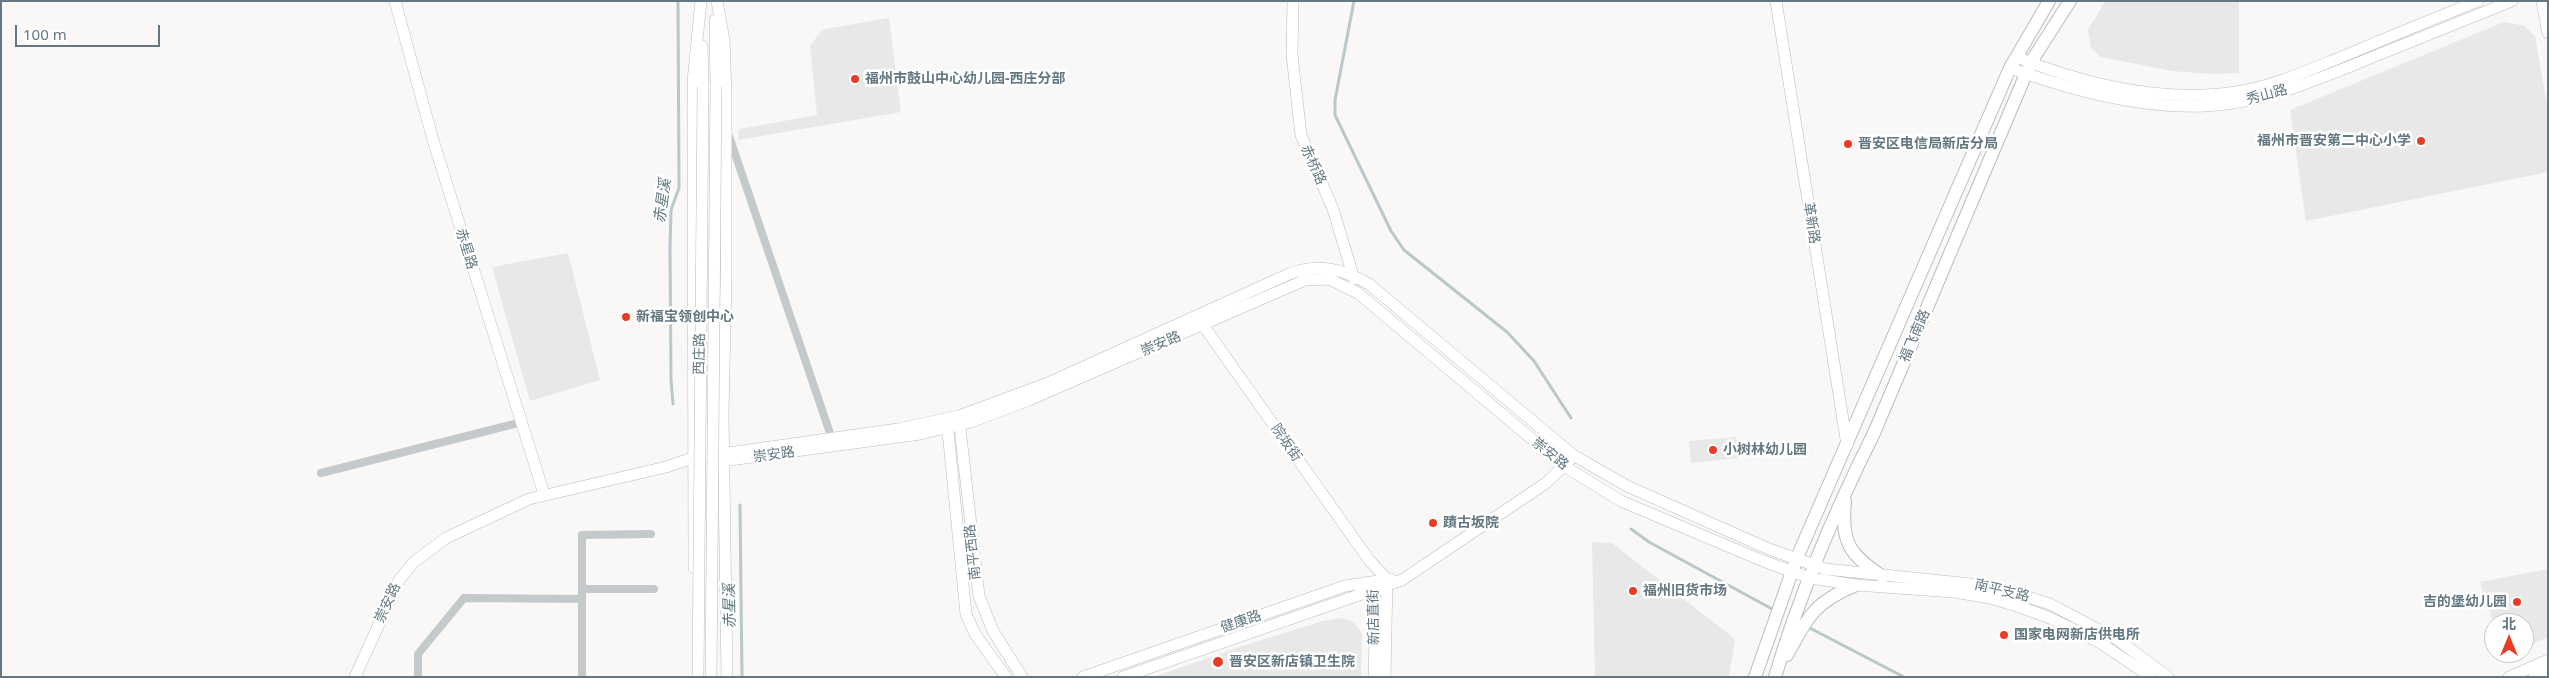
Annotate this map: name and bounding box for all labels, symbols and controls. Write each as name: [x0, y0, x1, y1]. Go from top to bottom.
scale bar: [18, 15, 162, 47]
text: 100 m: [23, 24, 67, 44]
place label: 福州市鼓山中心幼儿园-西庄分部: [865, 71, 1065, 87]
marker: 福州市鼓山中心幼儿园-西庄分部: [849, 73, 861, 85]
street label: 秀山路: [2245, 81, 2289, 109]
place label: 福州市晋安第二中心小学: [2257, 133, 2411, 149]
marker: 福州市晋安第二中心小学: [2415, 135, 2427, 147]
place label: 晋安区电信局新店分局: [1858, 136, 1998, 152]
marker: 晋安区电信局新店分局: [1842, 138, 1854, 150]
street label: 赤桥路: [1297, 142, 1329, 188]
water label: 赤星溪: [651, 177, 675, 225]
street label: 革新路: [1799, 201, 1823, 245]
street label: 赤星路: [452, 226, 480, 272]
street label: 福飞南路: [1896, 307, 1934, 365]
place label: 新福宝领创中心: [636, 309, 734, 325]
marker: 新福宝领创中心: [620, 311, 632, 323]
street label: 崇安路: [1138, 328, 1184, 360]
street label: 西庄路: [691, 333, 709, 375]
street label: 院坂街: [1267, 421, 1305, 465]
street label: 崇安路: [1528, 434, 1572, 474]
place label: 小树林幼儿园: [1723, 442, 1807, 458]
street label: 崇安路: [752, 444, 796, 466]
marker: 小树林幼儿园: [1707, 444, 1719, 456]
place label: 蹟古坂院: [1443, 515, 1499, 531]
marker: 蹟古坂院: [1427, 517, 1439, 529]
street label: 南平西路: [962, 523, 984, 581]
street label: 南平支路: [1973, 577, 2031, 605]
street label: 崇安路: [372, 580, 404, 626]
water label: 赤星溪: [721, 583, 739, 629]
place label: 福州旧货市场: [1643, 583, 1727, 599]
marker: 福州旧货市场: [1627, 585, 1639, 597]
street label: 新店直街: [1365, 589, 1383, 645]
place label: 吉的堡幼儿园: [2423, 594, 2507, 610]
marker: 吉的堡幼儿园: [2511, 596, 2523, 608]
street label: 健康路: [1218, 607, 1264, 637]
north arrow: [2484, 613, 2534, 663]
text: 北: [2502, 614, 2516, 633]
place label: 国家电网新店供电所: [2014, 627, 2140, 643]
marker: 国家电网新店供电所: [1998, 629, 2010, 641]
place label: 晋安区新店镇卫生院: [1229, 654, 1355, 670]
marker: 晋安区新店镇卫生院: [1211, 655, 1225, 669]

